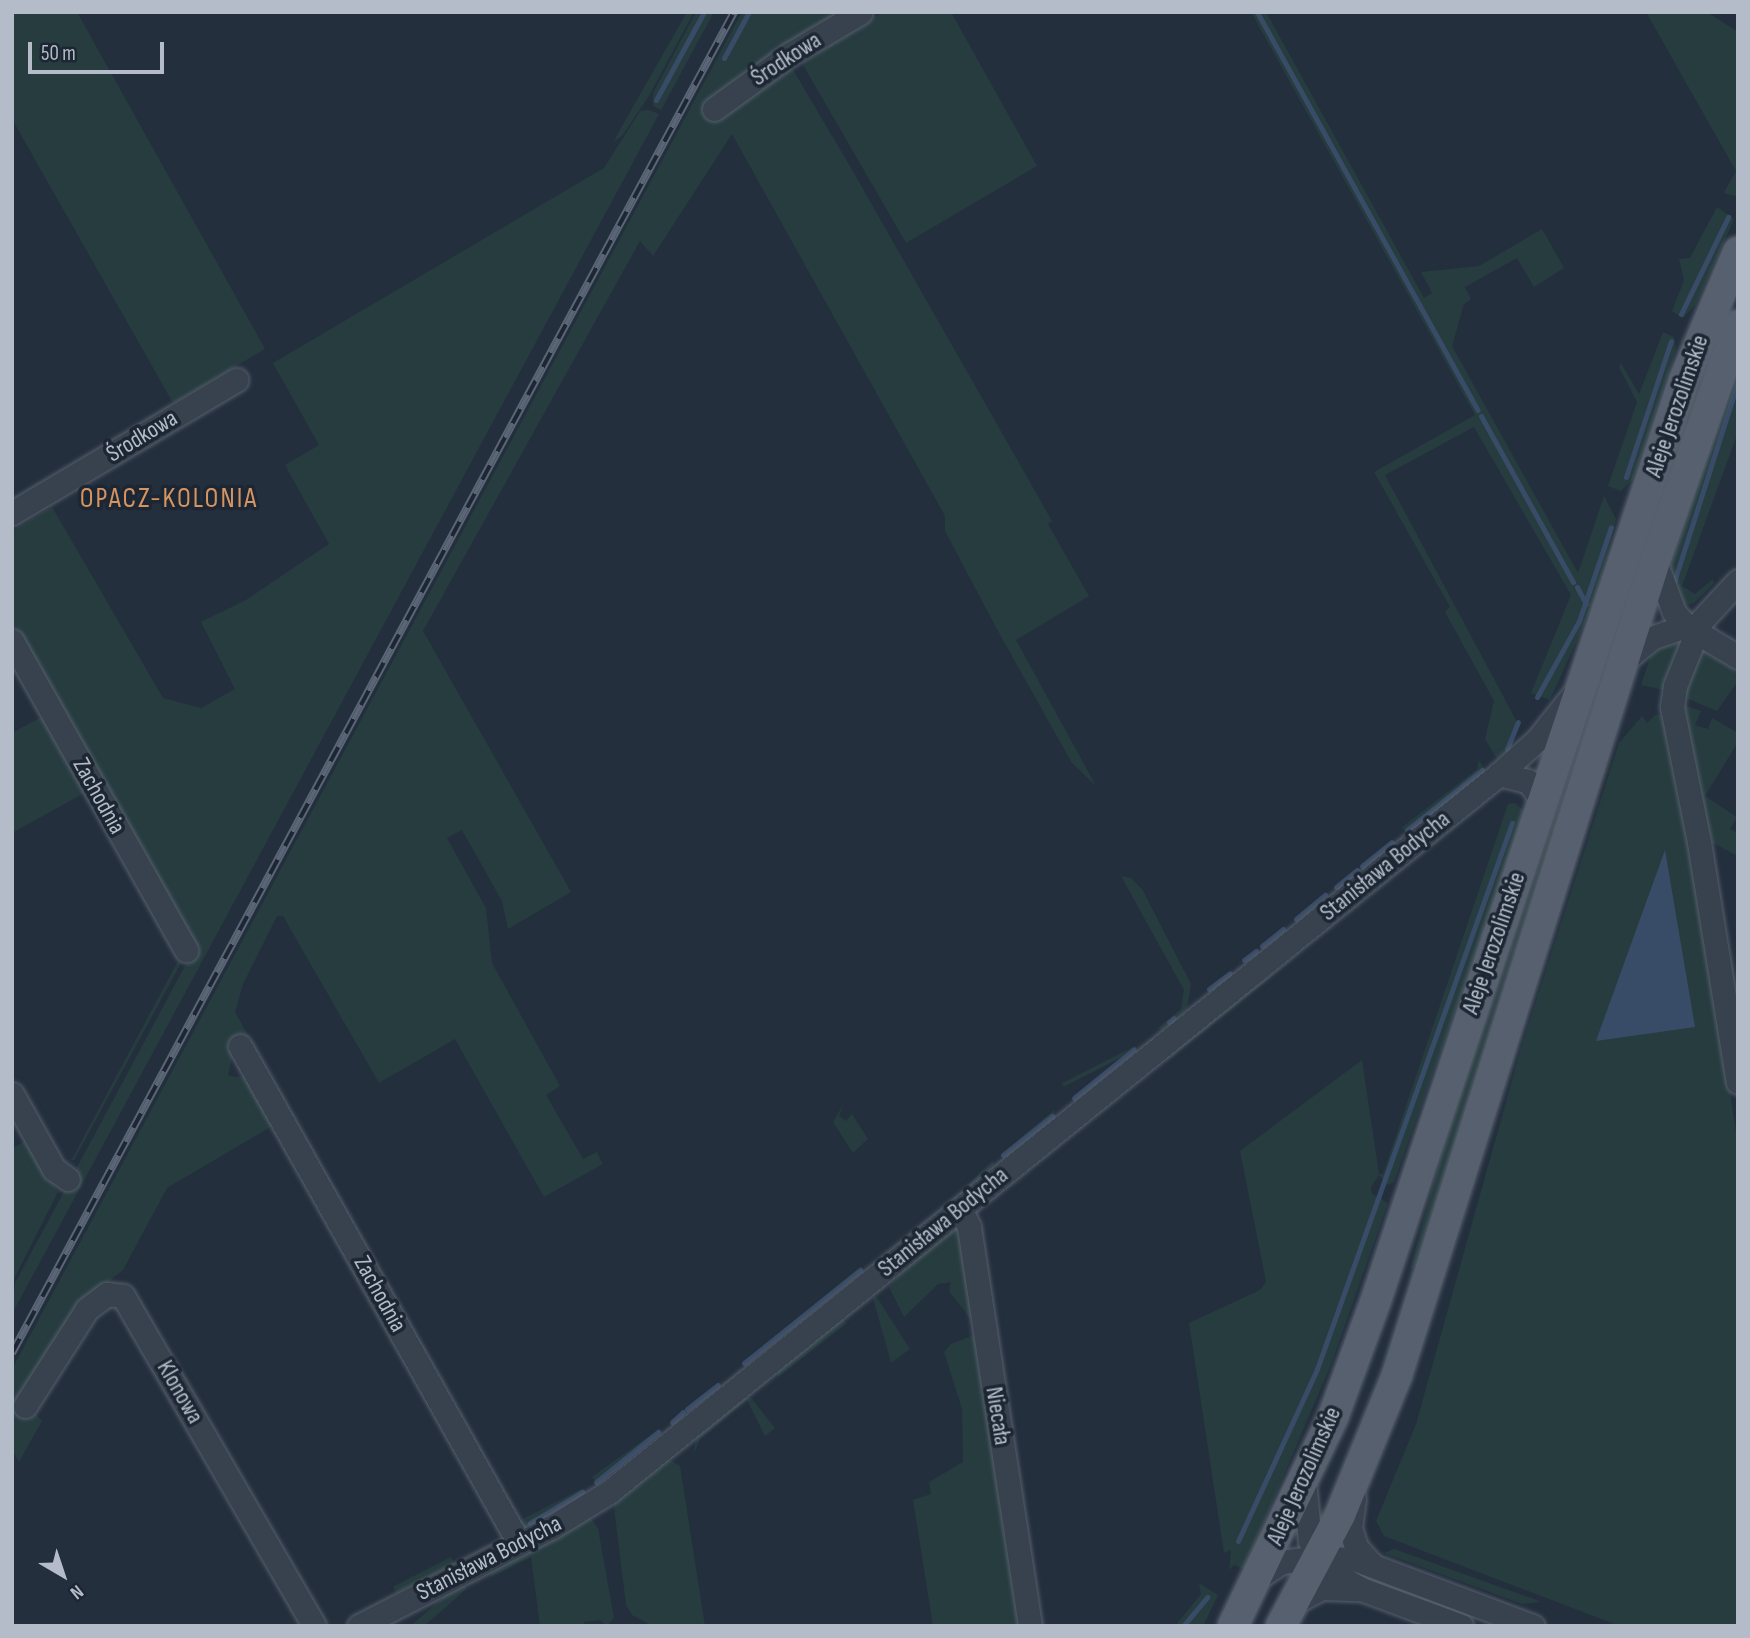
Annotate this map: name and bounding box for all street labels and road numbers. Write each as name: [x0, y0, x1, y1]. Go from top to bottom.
street label: Środkowa: [746, 26, 826, 92]
street label: Aleje Jerozolimskie: [1639, 331, 1715, 481]
street label: Środkowa: [101, 404, 183, 468]
street label: Zachodnia: [66, 753, 132, 839]
street label: Stanisława Bodycha: [1314, 805, 1456, 927]
street label: Aleje Jerozolimskie: [1456, 868, 1532, 1018]
street label: Stanisława Bodycha: [872, 1161, 1014, 1283]
street label: Zachodnia: [347, 1251, 413, 1337]
street label: Klonowa: [151, 1355, 209, 1429]
street label: Niecała: [979, 1385, 1017, 1447]
street label: Aleje Jerozolimskie: [1261, 1402, 1347, 1550]
street label: Stanisława Bodycha: [412, 1509, 566, 1607]

